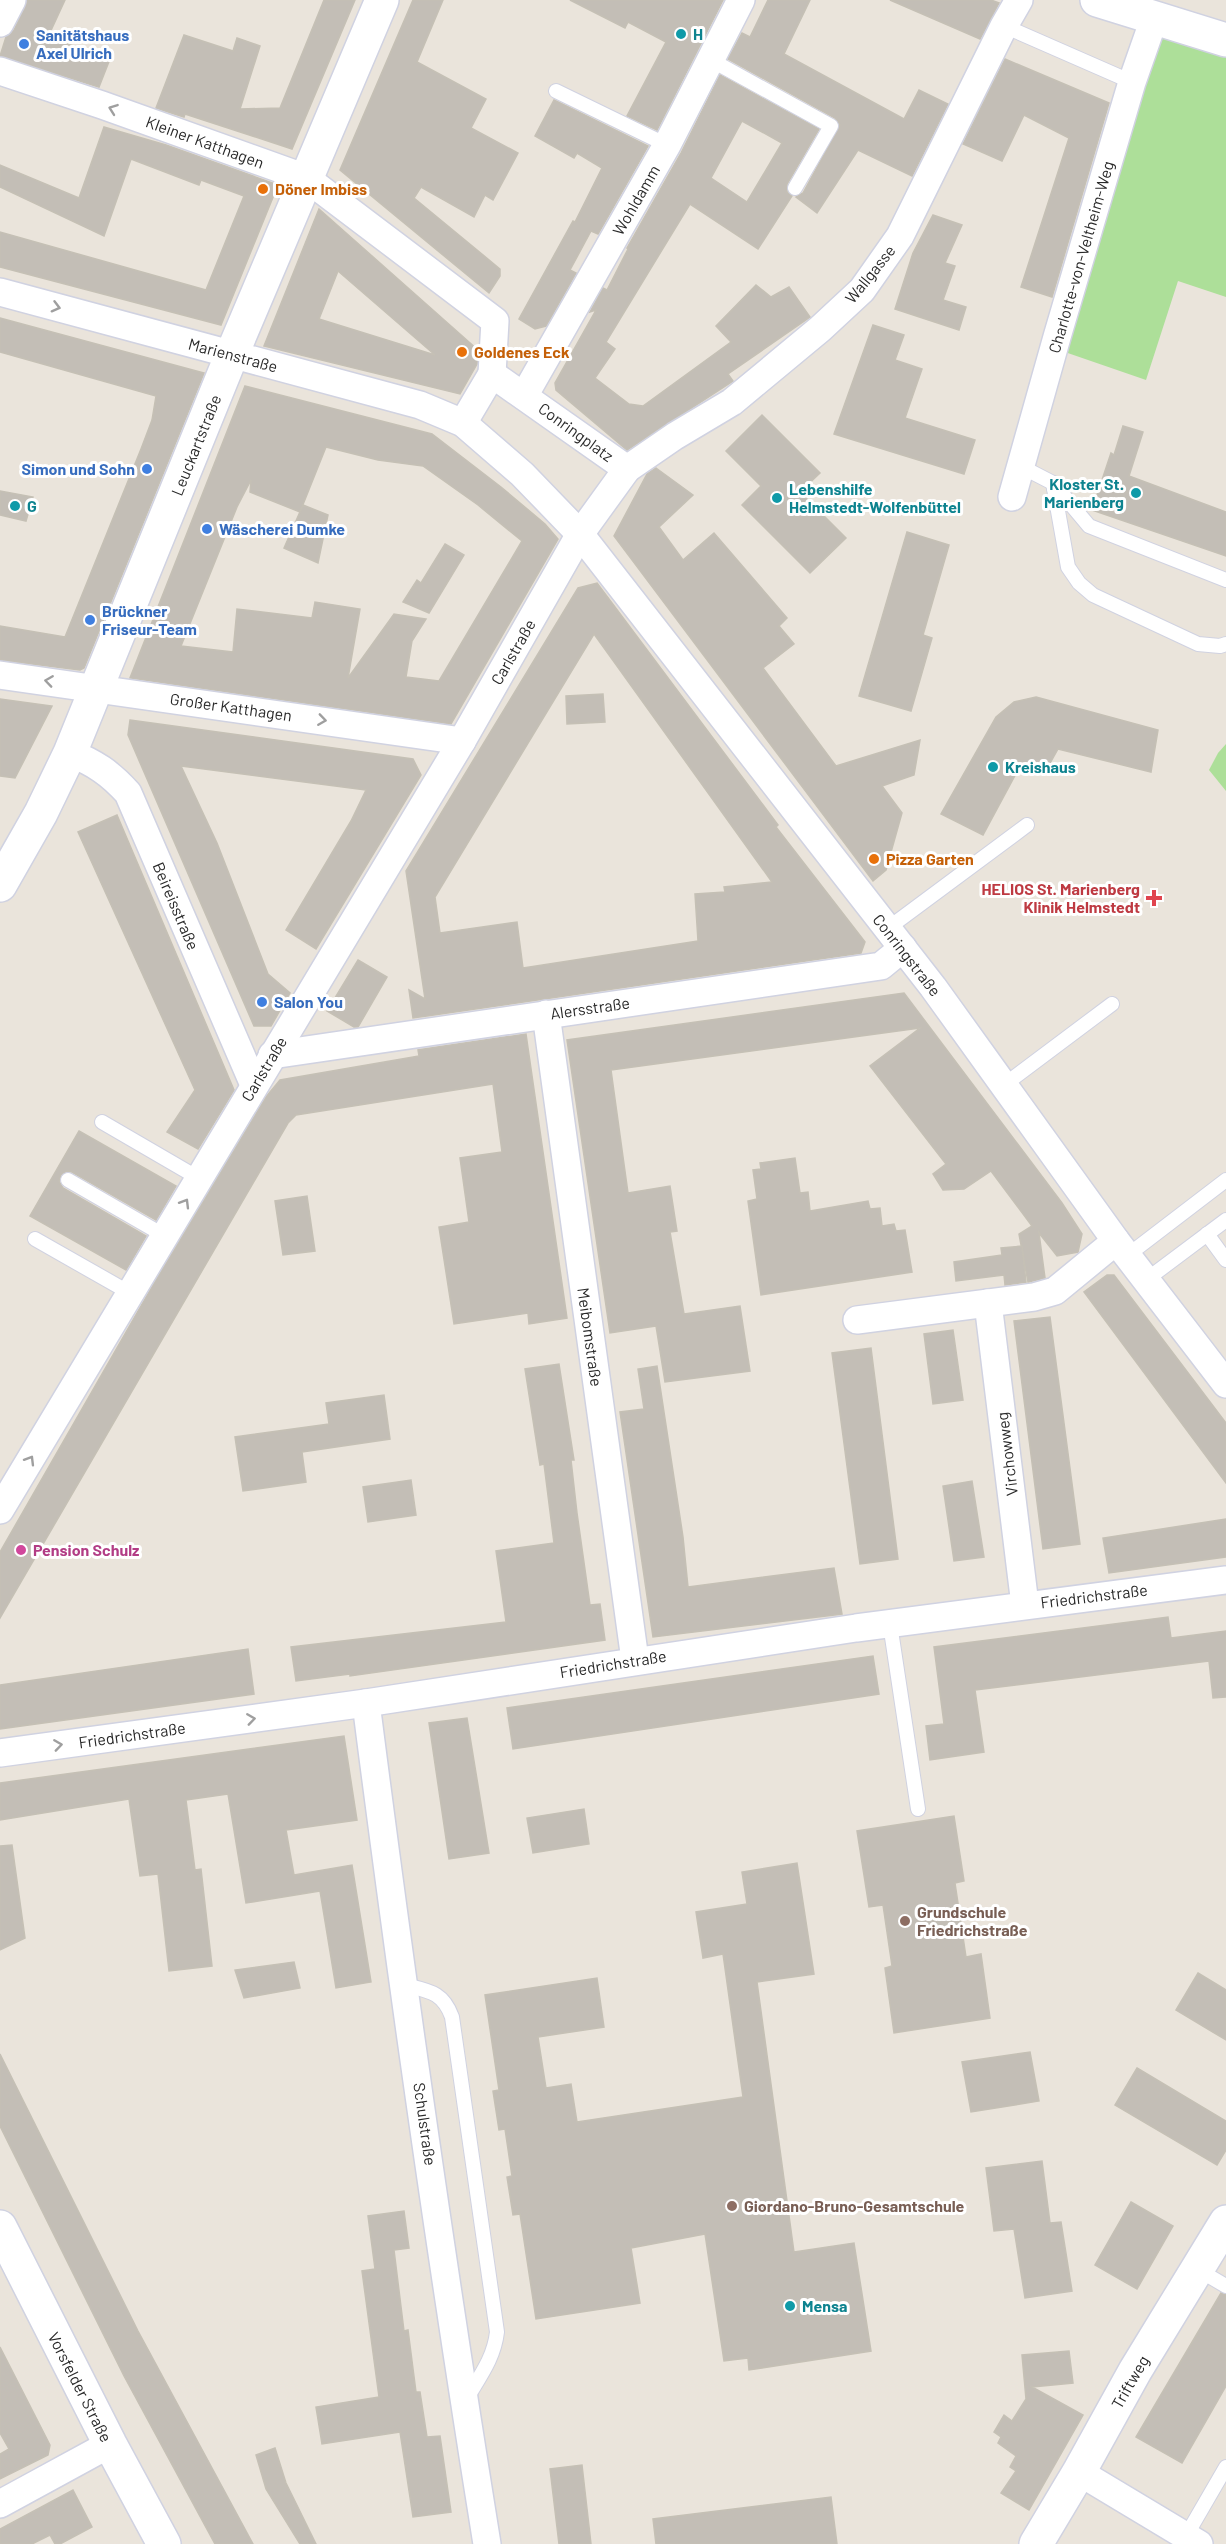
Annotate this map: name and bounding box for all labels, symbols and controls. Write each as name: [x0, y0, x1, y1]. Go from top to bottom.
place label: H: [693, 24, 703, 43]
place label: Sanitätshaus Axel Ulrich: [36, 25, 129, 62]
marker: H: [674, 27, 688, 41]
marker: Sanitätshaus Axel Ulrich: [17, 37, 31, 51]
one-way arrow: [108, 103, 119, 116]
street label: Kleiner Katthagen: [144, 111, 267, 172]
street label: Charlotte-von-Veltheim-Weg: [1044, 159, 1117, 355]
street label: Wohldamm: [608, 161, 663, 238]
place label: Döner Imbiss: [275, 179, 367, 198]
marker: Döner Imbiss: [256, 182, 270, 196]
street label: Wallgasse: [840, 241, 899, 307]
one-way arrow: [51, 300, 61, 312]
street label: Marienstraße: [186, 333, 280, 376]
place label: Goldenes Eck: [474, 342, 570, 361]
marker: Goldenes Eck: [455, 345, 469, 359]
street label: Leuckartstraße: [167, 391, 224, 498]
street label: Conringplatz: [535, 398, 617, 465]
place label: Simon und Sohn: [22, 459, 135, 478]
marker: Simon und Sohn: [140, 462, 154, 476]
place label: Kloster St. Marienberg: [1044, 474, 1124, 511]
place label: Lebenshilfe Helmstedt-Wolfenbüttel: [789, 479, 961, 516]
marker: Kloster St. Marienberg: [1129, 486, 1143, 500]
marker: Lebenshilfe Helmstedt-Wolfenbüttel: [770, 491, 784, 505]
place label: G: [27, 496, 37, 515]
marker: G: [8, 499, 22, 513]
place label: Wäscherei Dumke: [219, 519, 345, 538]
marker: Wäscherei Dumke: [200, 522, 214, 536]
place label: Brückner Friseur-Team: [102, 601, 197, 638]
marker: Brückner Friseur-Team: [83, 613, 97, 627]
street label: Carlstraße: [486, 616, 539, 688]
one-way arrow: [44, 675, 53, 688]
street label: Großer Katthagen: [169, 689, 293, 724]
one-way arrow: [317, 714, 326, 726]
place label: Kreishaus: [1005, 757, 1076, 776]
marker: Kreishaus: [986, 760, 1000, 774]
place label: Pizza Garten: [886, 849, 974, 868]
marker: Pizza Garten: [867, 852, 881, 866]
street label: Beireisstraße: [149, 859, 203, 952]
place label: HELIOS St. Marienberg Klinik Helmstedt: [982, 879, 1140, 916]
marker: HELIOS St. Marienberg Klinik Helmstedt: [1145, 889, 1163, 907]
street label: Conringstraße: [869, 910, 945, 1000]
place label: Salon You: [274, 992, 343, 1011]
street label: Alersstraße: [549, 993, 631, 1022]
marker: Salon You: [255, 995, 269, 1009]
street label: Carlstraße: [237, 1033, 290, 1105]
one-way arrow: [178, 1199, 190, 1209]
street label: Meibomstraße: [574, 1286, 607, 1388]
street label: Virchowweg: [992, 1411, 1021, 1497]
one-way arrow: [23, 1456, 34, 1466]
place label: Pension Schulz: [33, 1540, 139, 1559]
marker: Pension Schulz: [14, 1543, 28, 1557]
street label: Friedrichstraße: [1039, 1580, 1149, 1612]
street label: Friedrichstraße: [558, 1646, 668, 1681]
one-way arrow: [247, 1713, 256, 1726]
street label: Friedrichstraße: [77, 1718, 187, 1751]
one-way arrow: [53, 1740, 63, 1752]
place label: Grundschule Friedrichstraße: [917, 1902, 1028, 1939]
marker: Grundschule Friedrichstraße: [898, 1914, 912, 1928]
street label: Schulstraße: [410, 2081, 441, 2167]
place label: Giordano-Bruno-Gesamtschule: [744, 2196, 965, 2215]
marker: Giordano-Bruno-Gesamtschule: [725, 2199, 739, 2213]
place label: Mensa: [802, 2296, 847, 2315]
marker: Mensa: [783, 2299, 797, 2313]
street label: Vorsfelder Straße: [45, 2329, 116, 2445]
street label: Triftweg: [1107, 2352, 1152, 2412]

